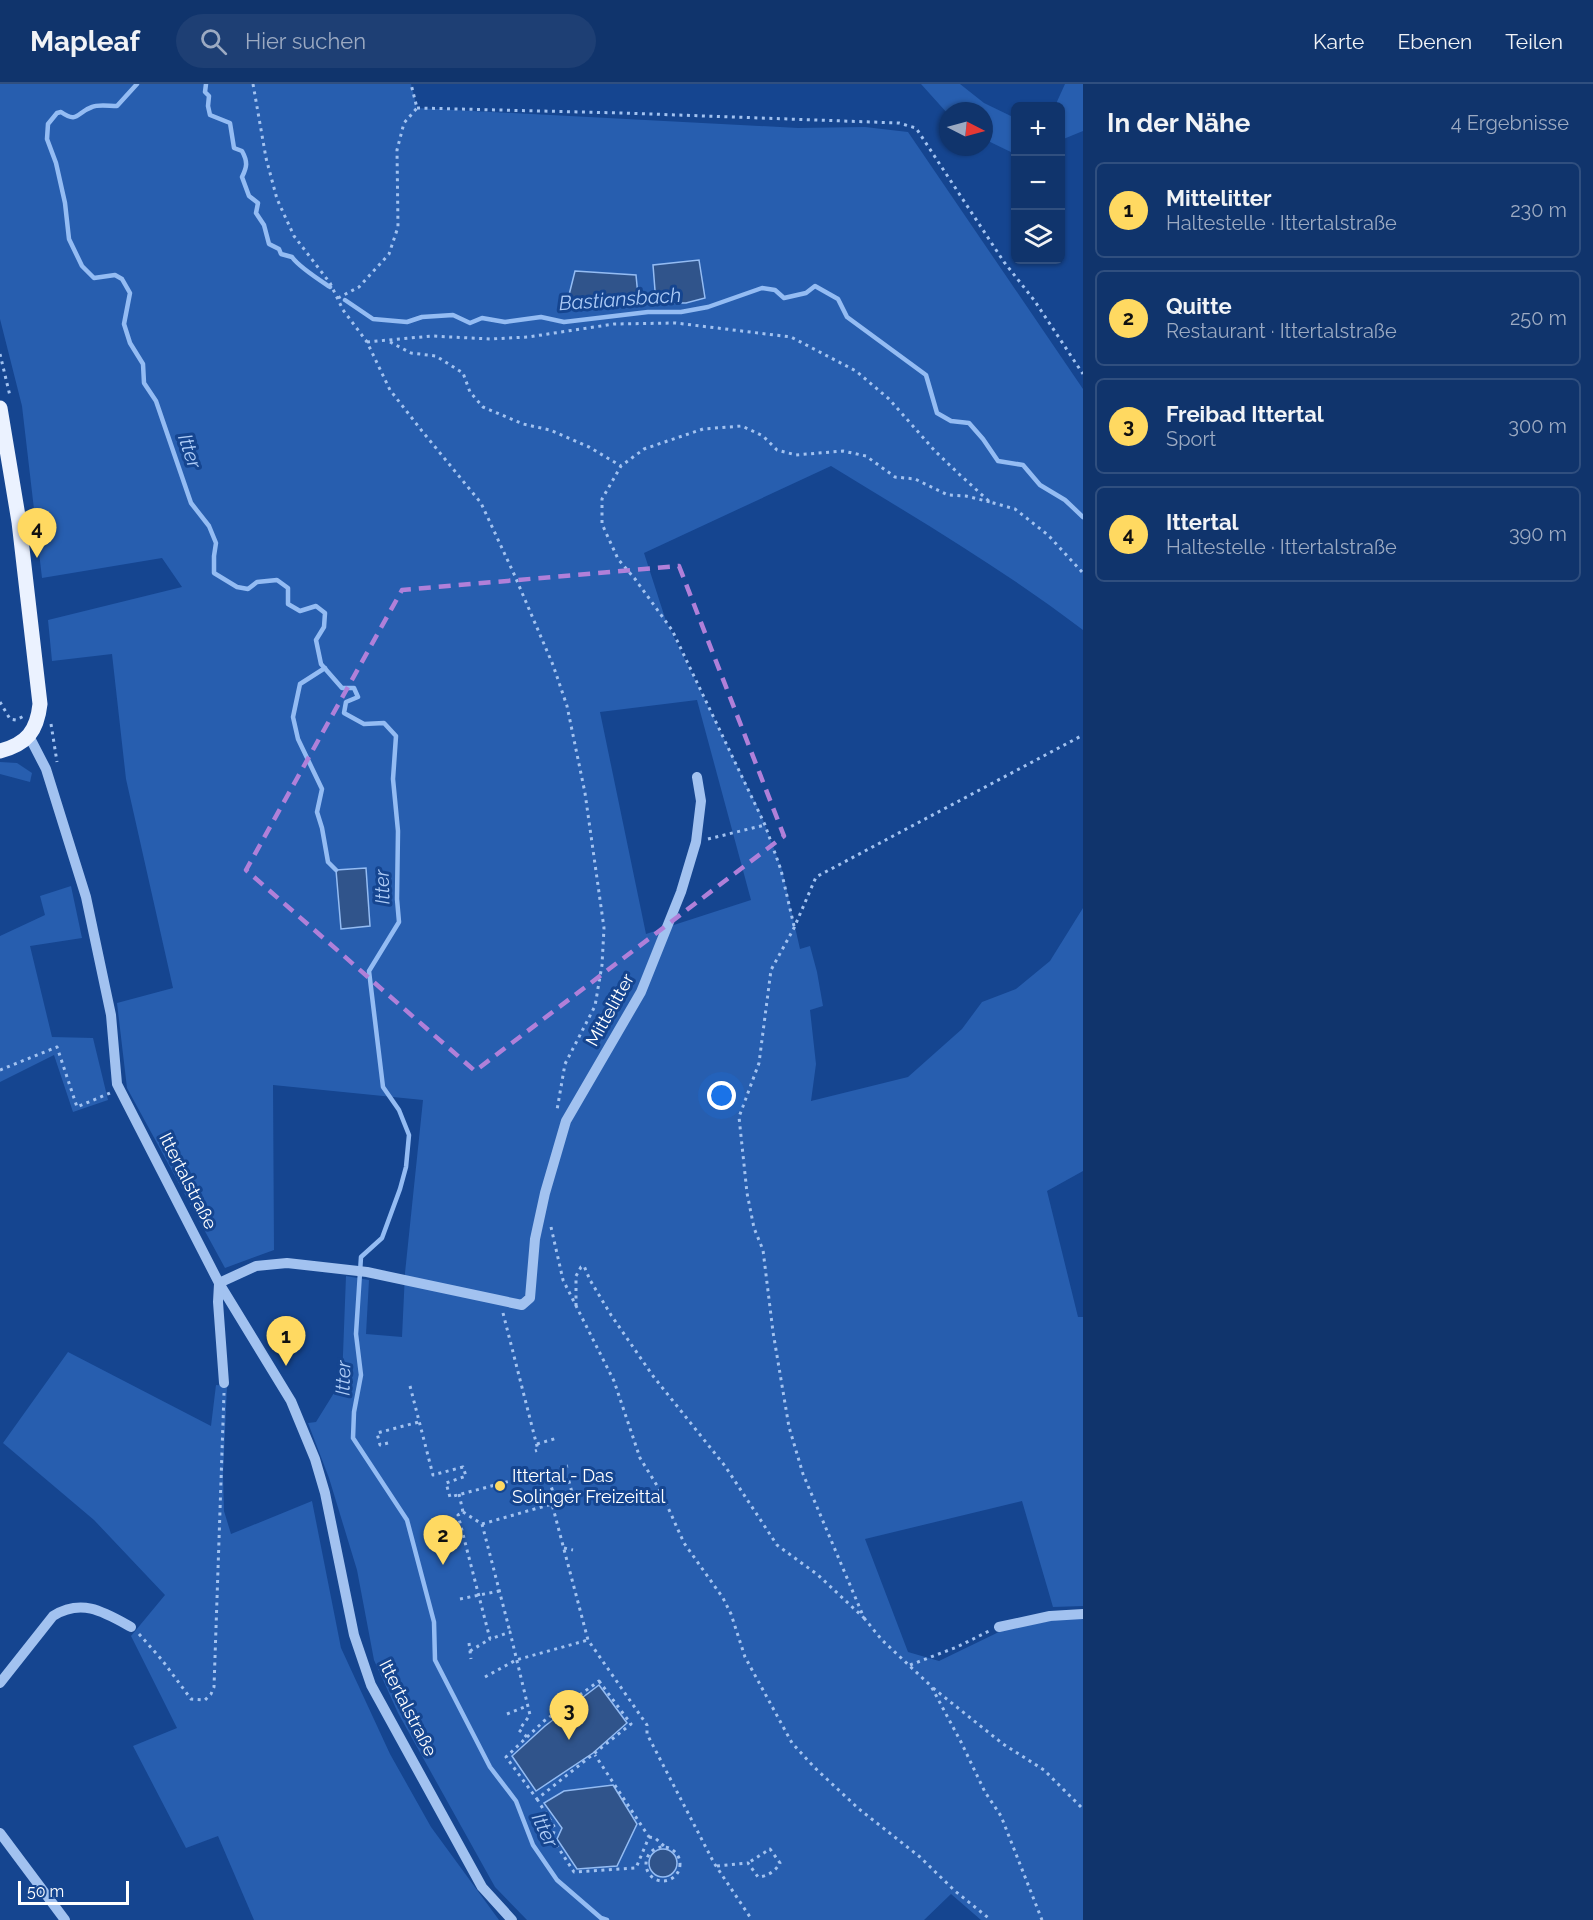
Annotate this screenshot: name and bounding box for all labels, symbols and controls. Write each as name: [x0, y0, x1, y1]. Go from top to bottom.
search box: [176, 14, 596, 68]
text: Mapleaf: [30, 25, 140, 58]
icon: search: [197, 25, 230, 58]
text: Hier suchen: [245, 28, 366, 54]
text: Karte: [1313, 29, 1364, 54]
text: Ebenen: [1397, 29, 1472, 54]
text: Teilen: [1505, 29, 1563, 54]
north arrow: [939, 102, 993, 156]
map controls: [1011, 102, 1065, 264]
button: +: [1011, 102, 1065, 156]
text: In der Nähe: [1107, 108, 1250, 138]
text: 4 Ergebnisse: [1451, 111, 1569, 135]
button: −: [1011, 156, 1065, 210]
text: Mittelitter: [1166, 185, 1272, 211]
text: 1: [1124, 198, 1133, 222]
text: 230 m: [1510, 198, 1567, 222]
button: layers: [1011, 210, 1065, 264]
text: Haltestelle · Ittertalstraße: [1166, 211, 1397, 235]
water label: Bastiansbach: [558, 283, 682, 315]
text: Quitte: [1166, 293, 1232, 319]
text: 2: [1123, 306, 1134, 330]
text: 250 m: [1510, 306, 1567, 330]
text: Restaurant · Ittertalstraße: [1166, 319, 1397, 343]
text: Freibad Ittertal: [1166, 401, 1324, 427]
text: 3: [1123, 414, 1134, 438]
text: 300 m: [1508, 414, 1567, 438]
text: Sport: [1166, 427, 1216, 451]
water label: Itter: [173, 431, 207, 473]
pin: 4: [18, 508, 57, 558]
text: Ittertal: [1166, 509, 1239, 535]
text: 4: [1123, 522, 1134, 546]
text: 390 m: [1509, 522, 1567, 546]
text: Haltestelle · Ittertalstraße: [1166, 535, 1397, 559]
water label: Itter: [369, 868, 395, 905]
street label: Mittelitter: [581, 969, 638, 1050]
your location: [707, 1081, 736, 1110]
street label: Ittertalstraße: [155, 1129, 222, 1233]
pin: 1: [266, 1316, 306, 1366]
water label: Itter: [330, 1359, 356, 1396]
place label: Ittertal - Das Solinger Freizeittal: [512, 1465, 666, 1507]
marker: Ittertal - Das Solinger Freizeittal: [493, 1479, 507, 1493]
pin: 2: [424, 1516, 462, 1565]
street label: Ittertalstraße: [375, 1656, 442, 1760]
pin: 3: [550, 1690, 588, 1740]
water label: Itter: [527, 1809, 564, 1852]
scale bar: [18, 1878, 129, 1906]
text: 50 m: [27, 1882, 64, 1901]

